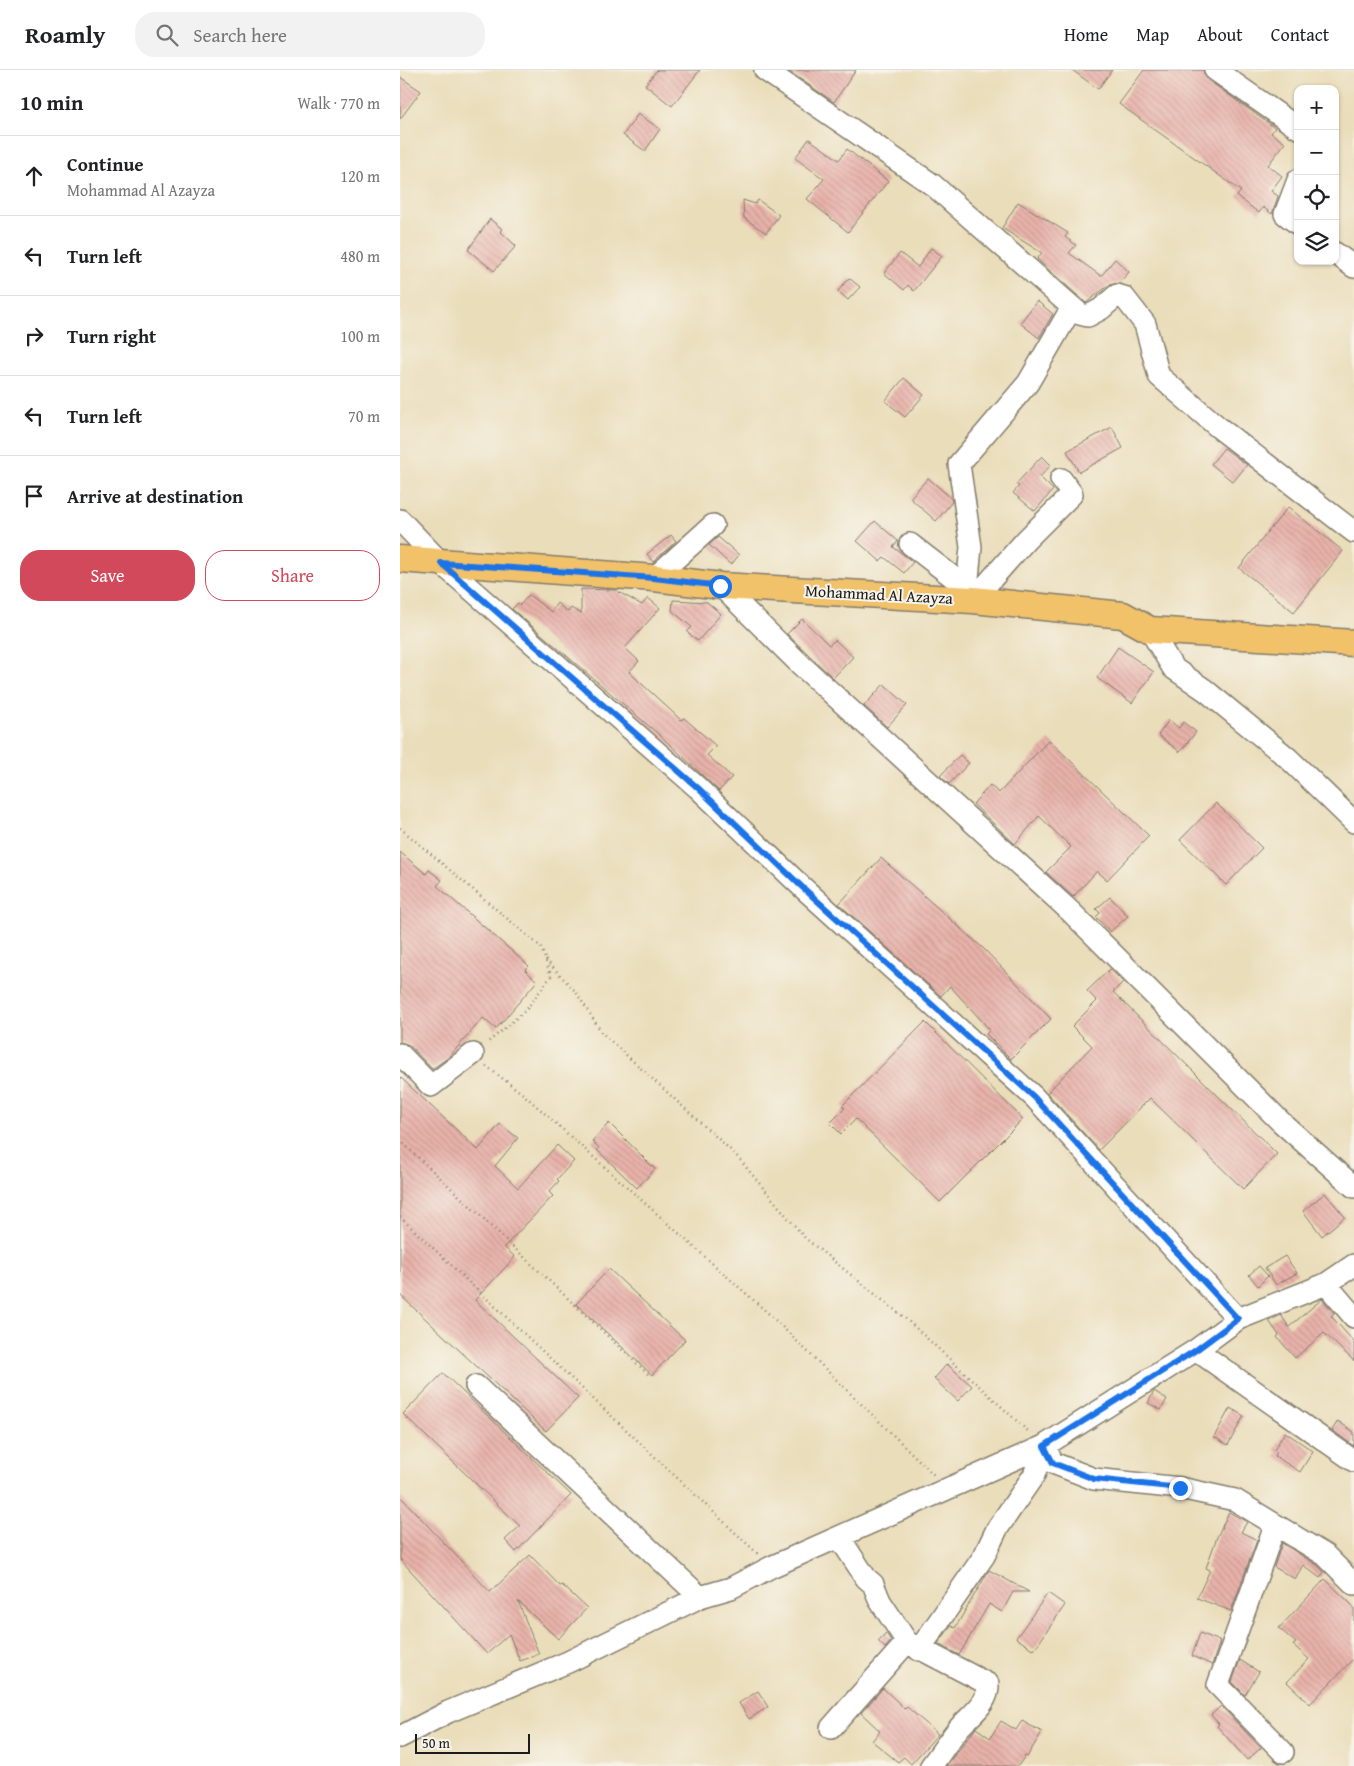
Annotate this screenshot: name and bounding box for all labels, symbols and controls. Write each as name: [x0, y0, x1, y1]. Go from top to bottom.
search box: [135, 12, 485, 57]
text: Roamly: [25, 17, 105, 52]
icon: search: [153, 21, 181, 49]
text: Search here: [193, 21, 287, 49]
text: Home: [1064, 21, 1108, 48]
text: Map: [1136, 21, 1169, 48]
text: About: [1197, 21, 1243, 48]
text: Contact: [1271, 21, 1329, 48]
map controls: [1294, 85, 1339, 265]
button: +: [1294, 85, 1339, 130]
text: 10 min: [20, 87, 83, 118]
text: Walk · 770 m: [297, 91, 380, 115]
button: −: [1294, 130, 1339, 175]
text: Continue: [67, 150, 144, 178]
icon: ahead: [20, 162, 48, 190]
text: 120 m: [340, 164, 380, 188]
button: locate: [1294, 175, 1339, 220]
text: Mohammad Al Azayza: [67, 178, 215, 202]
button: layers: [1294, 220, 1339, 265]
icon: left: [20, 242, 48, 270]
text: Turn left: [67, 242, 142, 270]
text: 480 m: [340, 244, 380, 268]
icon: right: [20, 322, 48, 350]
text: Turn right: [67, 322, 156, 350]
text: 100 m: [340, 324, 380, 348]
icon: left: [20, 402, 48, 430]
text: Turn left: [67, 402, 142, 430]
text: 70 m: [348, 404, 380, 428]
icon: arrive: [20, 482, 48, 510]
text: Arrive at destination: [67, 482, 243, 510]
button: Save: [20, 550, 195, 601]
button: Share: [205, 550, 380, 601]
route start: [709, 575, 732, 598]
street label: Mohammad Al Azayza: [804, 578, 954, 610]
route end: [1169, 1477, 1192, 1500]
scale bar: [415, 1731, 530, 1754]
text: 50 m: [422, 1733, 450, 1753]

